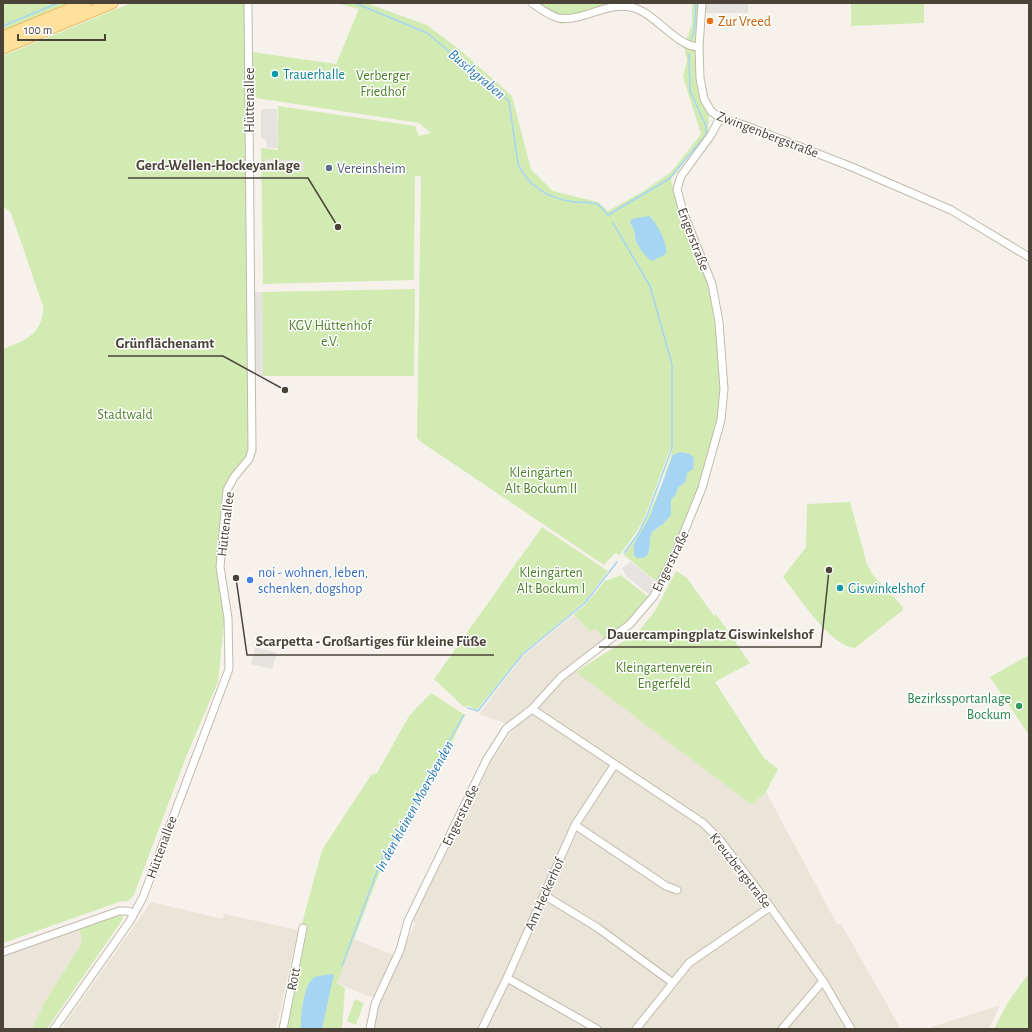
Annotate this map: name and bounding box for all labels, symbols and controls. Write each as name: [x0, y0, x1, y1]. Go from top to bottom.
place label: Zur Vreed: [718, 15, 771, 29]
scale bar: [18, 16, 105, 42]
marker: Zur Vreed: [705, 16, 715, 26]
text: 100 m: [24, 24, 52, 36]
water label: Buschgraben: [445, 46, 508, 102]
street label: Hüttenallee: [243, 67, 257, 133]
place label: Trauerhalle: [283, 68, 345, 82]
marker: Trauerhalle: [270, 69, 280, 79]
park label: Verberger Friedhof: [356, 69, 411, 99]
street label: Zwingenbergstraße: [715, 109, 820, 161]
callout: Gerd-Wellen-Hockeyanlage: [128, 151, 308, 178]
text: Gerd-Wellen-Hockeyanlage: [136, 158, 300, 173]
place label: Vereinsheim: [337, 162, 406, 176]
marker: Vereinsheim: [324, 163, 334, 173]
street label: Engerstraße: [675, 206, 711, 273]
park label: KGV Hüttenhof e.V.: [288, 319, 372, 349]
callout: Grünflächenamt: [108, 329, 223, 356]
text: Grünflächenamt: [116, 336, 214, 351]
park label: Stadtwald: [97, 408, 153, 422]
park label: Kleingärten Alt Bockum II: [505, 466, 577, 496]
street label: Hüttenallee: [215, 491, 237, 557]
street label: Engerstraße: [650, 529, 692, 594]
place label: noi - wohnen, leben, schenken, dogshop: [258, 566, 368, 596]
park label: Kleingärten Alt Bockum I: [517, 566, 585, 596]
marker: noi - wohnen, leben, schenken, dogshop: [245, 575, 255, 585]
place label: Giswinkelshof: [848, 582, 925, 596]
marker: Giswinkelshof: [835, 583, 845, 593]
callout: Dauercampingplatz Giswinkelshof: [599, 620, 821, 647]
text: Dauercampingplatz Giswinkelshof: [607, 627, 814, 642]
callout: Scarpetta - Großartiges für kleine Füße: [247, 628, 494, 655]
text: Scarpetta - Großartiges für kleine Füße: [256, 634, 486, 649]
park label: Kleingartenverein Engerfeld: [615, 661, 713, 691]
place label: Bezirkssportanlage Bockum: [907, 692, 1011, 722]
marker: Bezirkssportanlage Bockum: [1014, 701, 1024, 711]
water label: In den kleinen Moersbenden: [372, 738, 457, 874]
street label: Engerstraße: [440, 783, 482, 848]
street label: Hüttenallee: [144, 814, 180, 880]
street label: Kreuzbergstraße: [707, 830, 774, 911]
street label: Am Heckerhof: [523, 855, 567, 933]
street label: Rott: [285, 966, 303, 992]

